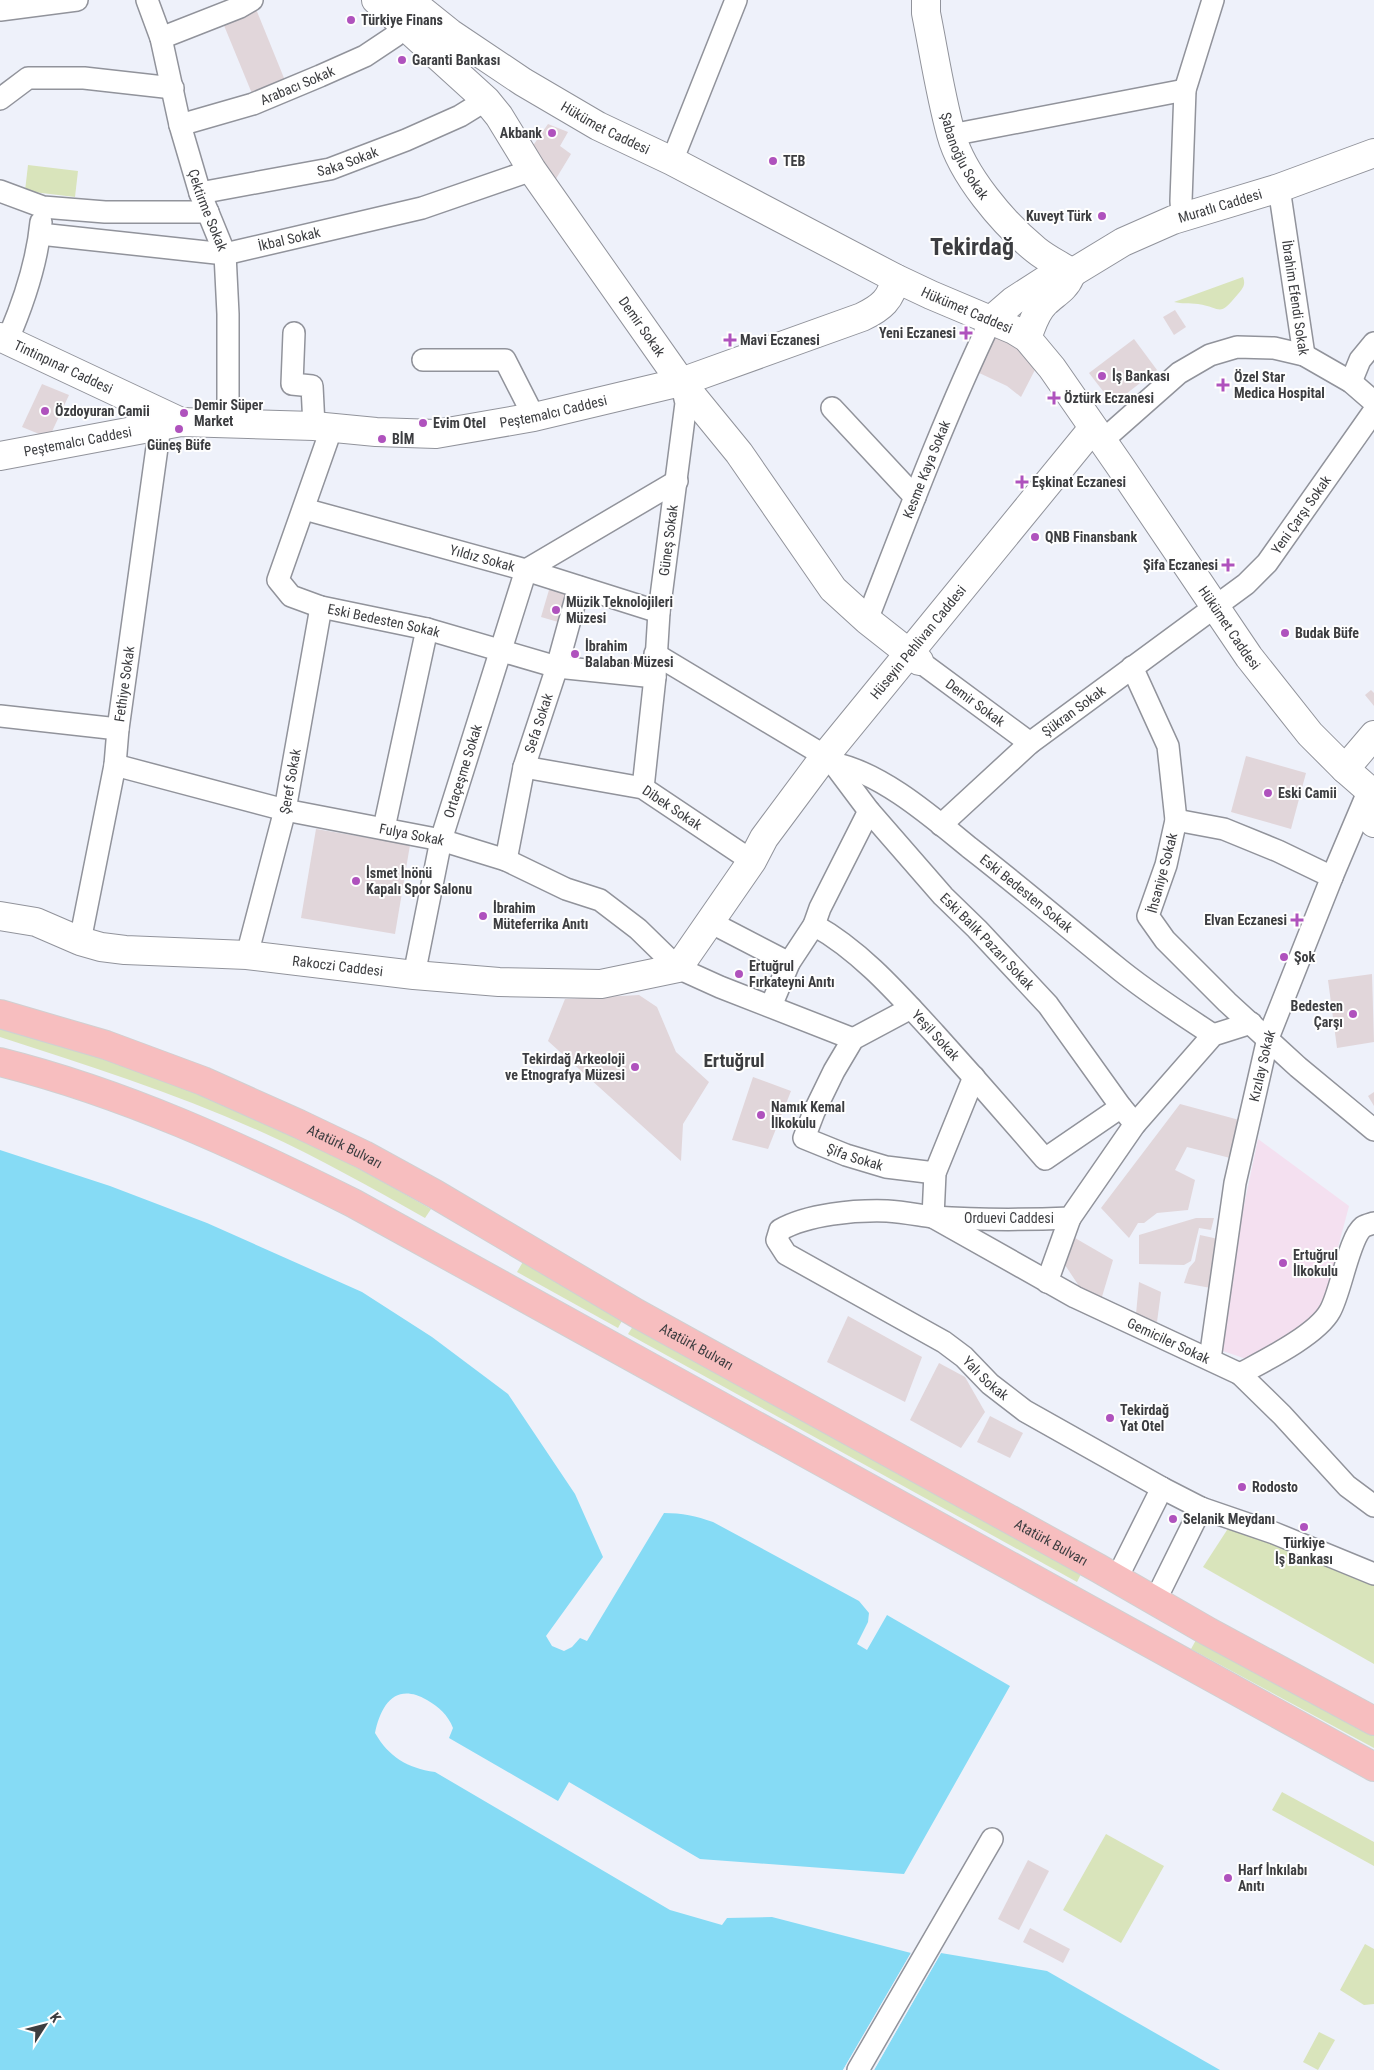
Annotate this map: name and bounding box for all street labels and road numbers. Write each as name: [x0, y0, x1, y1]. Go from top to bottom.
street label: Arabacı Sokak: [258, 62, 338, 108]
street label: Hükümet Caddesi: [558, 98, 652, 157]
street label: Şabanoğlu Sokak: [938, 111, 992, 203]
street label: Saka Sokak: [316, 143, 381, 179]
street label: Çektirme Sokak: [185, 167, 231, 254]
street label: Muratlı Caddesi: [1176, 186, 1264, 226]
street label: İkbal Sokak: [256, 224, 323, 254]
street label: İbrahim Efendi Sokak: [1279, 239, 1312, 357]
street label: Hükümet Caddesi: [919, 284, 1015, 337]
street label: Demir Sokak: [616, 294, 669, 360]
street label: Tintinpınar Caddesi: [11, 337, 115, 397]
street label: Peştemalcı Caddesi: [498, 392, 609, 431]
street label: Kesme Kaya Sokak: [899, 417, 954, 521]
street label: Peştemalcı Caddesi: [22, 423, 133, 459]
street label: Yeni Çarşı Sokak: [1268, 472, 1334, 557]
street label: Güneş Sokak: [656, 503, 681, 577]
street label: Yıldız Sokak: [448, 541, 518, 575]
street label: Hüseyin Pehlivan Caddesi: [867, 582, 969, 702]
street label: Hükümet Caddesi: [1195, 583, 1264, 673]
street label: Eski Bedesten Sokak: [326, 601, 443, 641]
street label: Fethiye Sokak: [111, 644, 138, 723]
street label: Demir Sokak: [943, 676, 1009, 730]
street label: Şükran Sokak: [1039, 682, 1109, 740]
street label: Sefa Sokak: [521, 691, 556, 755]
street label: Ortaçeşme Sokak: [440, 722, 485, 820]
street label: Şeref Sokak: [276, 747, 304, 816]
street label: Dibek Sokak: [640, 782, 705, 833]
street label: Fulya Sokak: [378, 820, 447, 849]
street label: İhsaniye Sokak: [1144, 830, 1181, 915]
street label: Eski Bedesten Sokak: [977, 851, 1076, 936]
street label: Eski Balık Pazarı Sokak: [937, 890, 1038, 993]
street label: Rakoczi Caddesi: [292, 953, 384, 979]
street label: Yeşil Sokak: [909, 1006, 963, 1064]
street label: Kızılay Sokak: [1246, 1027, 1279, 1103]
street label: Atatürk Bulvarı: [305, 1121, 385, 1171]
street label: Şifa Sokak: [824, 1140, 886, 1174]
street label: Orduevi Caddesi: [964, 1210, 1054, 1226]
street label: Gemiciler Sokak: [1125, 1315, 1213, 1367]
street label: Atatürk Bulvarı: [657, 1320, 736, 1373]
street label: Yalı Sokak: [960, 1353, 1012, 1404]
street label: Atatürk Bulvarı: [1012, 1516, 1091, 1569]

